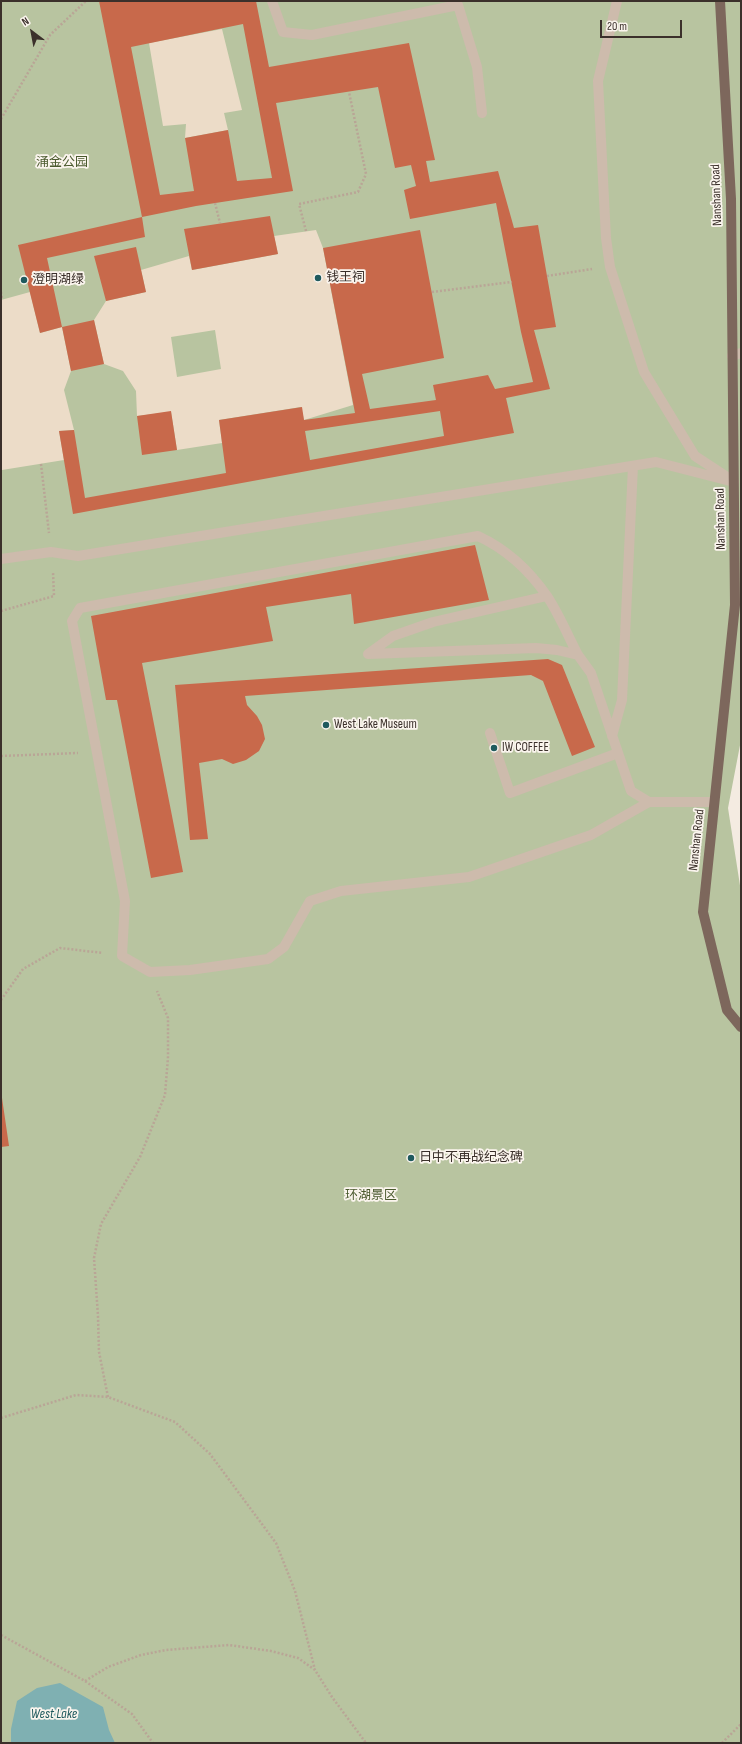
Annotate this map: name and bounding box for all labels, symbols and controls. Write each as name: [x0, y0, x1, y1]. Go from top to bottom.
north arrow: [12, 12, 52, 52]
scale bar: [602, 12, 684, 38]
text: N: [19, 14, 31, 28]
text: 20 m: [607, 19, 627, 34]
park label: 涌金公园: [36, 155, 88, 171]
street label: Nanshan Road: [708, 164, 726, 226]
place label: 钱王祠: [326, 270, 365, 286]
place label: 澄明湖绿: [32, 272, 84, 288]
marker: 钱王祠: [313, 273, 323, 283]
marker: 澄明湖绿: [19, 275, 29, 285]
street label: Nanshan Road: [713, 488, 729, 550]
place label: West Lake Museum: [334, 717, 417, 733]
marker: West Lake Museum: [321, 720, 331, 730]
place label: IW COFFEE: [502, 740, 549, 756]
marker: IW COFFEE: [489, 743, 499, 753]
street label: Nanshan Road: [686, 808, 708, 872]
place label: 日中不再战纪念碑: [419, 1150, 523, 1166]
marker: 日中不再战纪念碑: [406, 1153, 416, 1163]
park label: 环湖景区: [345, 1188, 397, 1204]
water label: West Lake: [31, 1706, 77, 1722]

